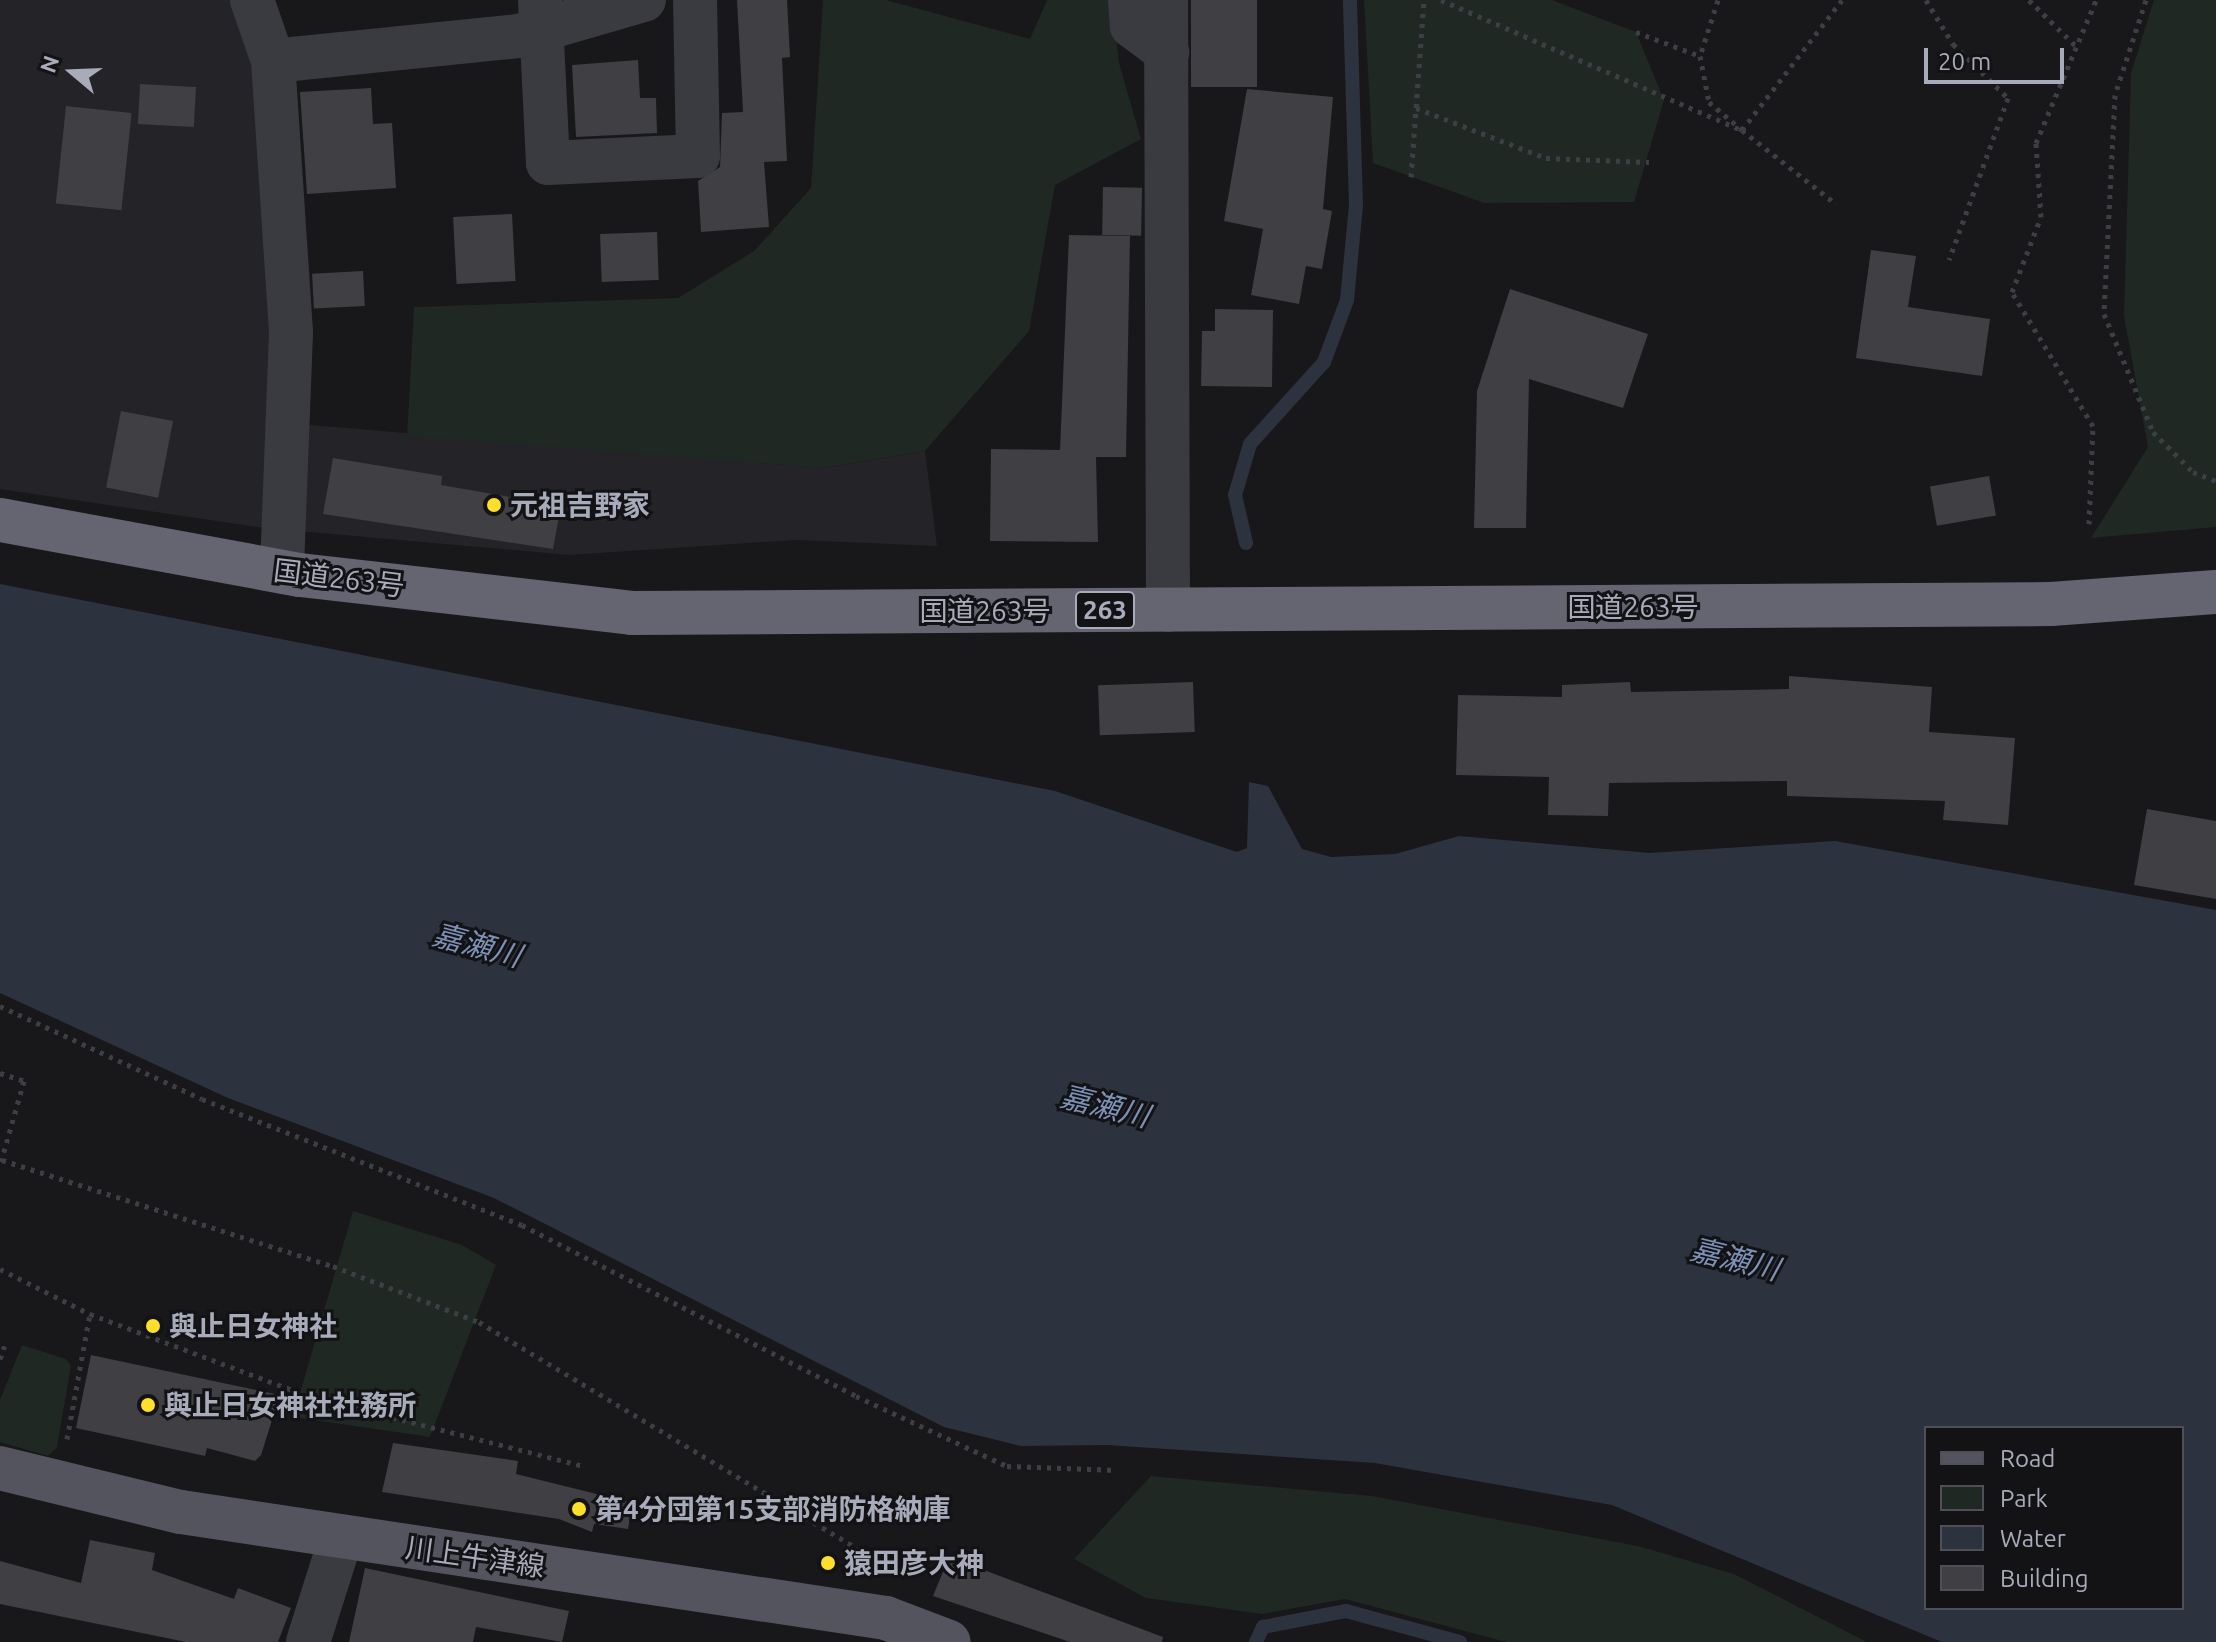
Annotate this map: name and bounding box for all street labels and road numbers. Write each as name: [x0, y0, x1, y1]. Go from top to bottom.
street label: 国道263号: [272, 553, 406, 603]
road number: 263: [1075, 588, 1135, 632]
street label: 国道263号: [1567, 590, 1699, 624]
street label: 国道263号: [919, 594, 1051, 628]
street label: 川上牛津線: [403, 1531, 547, 1583]

